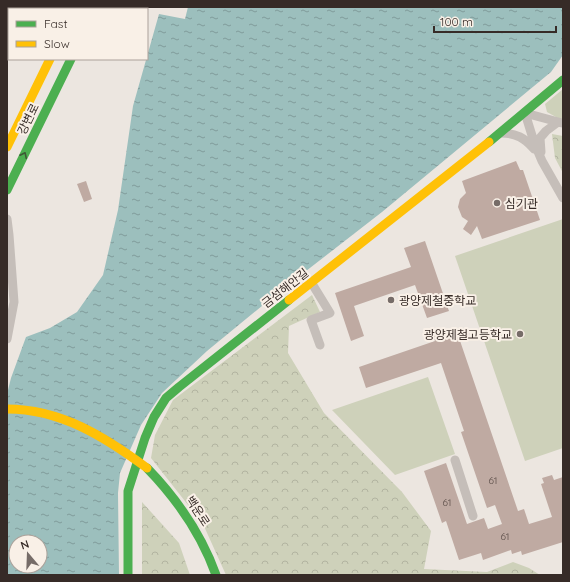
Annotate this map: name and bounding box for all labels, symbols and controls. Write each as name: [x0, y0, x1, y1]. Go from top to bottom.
legend: [8, 8, 148, 60]
scale bar: [434, 8, 556, 34]
text: 100 m: [440, 14, 473, 29]
text: Fast: [44, 16, 68, 31]
text: Slow: [44, 36, 70, 51]
street label: 강변로: [14, 101, 42, 137]
one-way arrow: [19, 151, 27, 159]
place label: 심기관: [505, 196, 538, 211]
marker: 심기관: [492, 198, 502, 208]
street label: 금섬해안길: [259, 265, 311, 311]
place label: 광양제철중학교: [399, 293, 476, 308]
marker: 광양제철중학교: [386, 295, 396, 305]
place label: 광양제철고등학교: [424, 327, 512, 342]
marker: 광양제철고등학교: [515, 329, 525, 339]
house number: 61: [488, 474, 498, 487]
street label: 백운로: [183, 493, 213, 529]
house number: 61: [442, 496, 452, 509]
house number: 61: [500, 530, 510, 543]
north arrow: [8, 534, 48, 574]
text: N: [19, 537, 31, 552]

